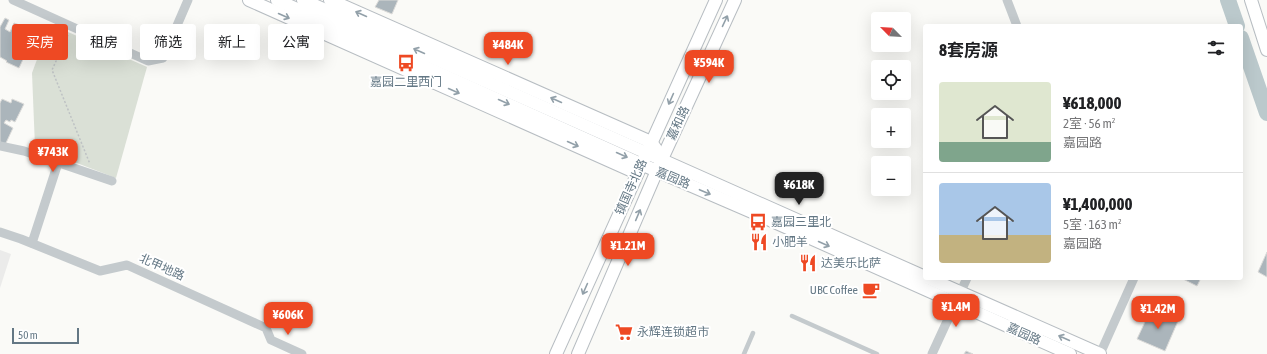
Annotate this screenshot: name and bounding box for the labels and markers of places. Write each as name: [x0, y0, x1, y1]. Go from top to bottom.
pin: ¥484K: [480, 32, 536, 66]
pin: ¥594K: [681, 50, 737, 84]
bus stop icon: 嘉园二里西门: [396, 53, 416, 73]
place label: 嘉园二里西门: [370, 75, 442, 89]
pin: ¥743K: [25, 139, 81, 173]
pin: ¥618K: [771, 172, 827, 206]
bus stop icon: 嘉园三里北: [748, 212, 768, 232]
place label: 嘉园三里北: [771, 215, 831, 229]
restaurant icon: 小肥羊: [749, 232, 769, 252]
pin: ¥1.21M: [595, 233, 661, 267]
place label: 小肥羊: [772, 235, 808, 249]
restaurant icon: 达美乐比萨: [798, 253, 818, 273]
place label: 达美乐比萨: [821, 256, 881, 270]
cafe icon: UBC Coffee: [861, 280, 881, 300]
place label: UBC Coffee: [810, 283, 858, 297]
pin: ¥1.4M: [928, 294, 984, 328]
pin: ¥1.42M: [1125, 296, 1191, 330]
pin: ¥606K: [260, 302, 316, 336]
supermarket icon: 永辉连锁超市: [614, 322, 634, 342]
place label: 永辉连锁超市: [637, 325, 709, 339]

